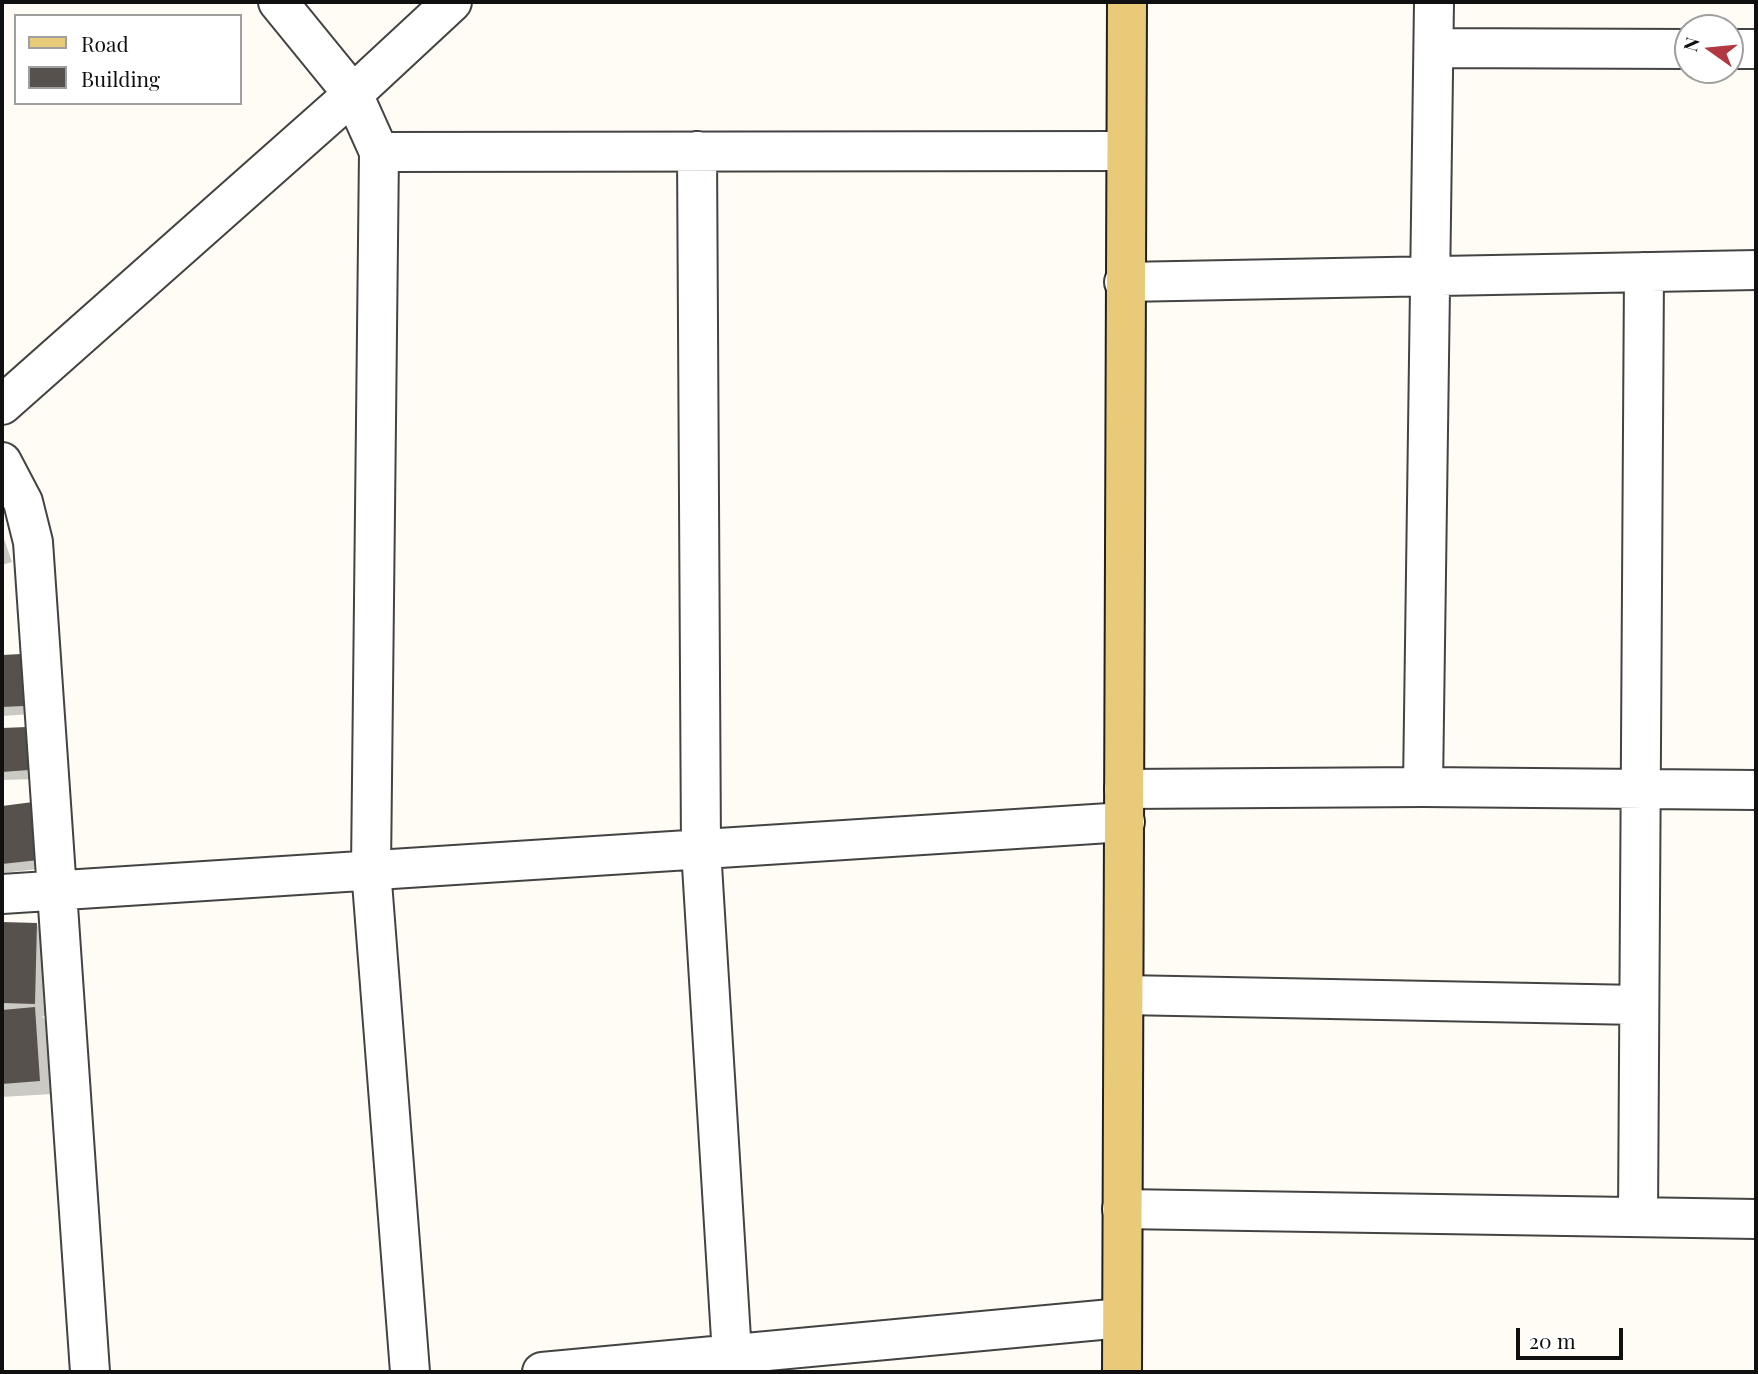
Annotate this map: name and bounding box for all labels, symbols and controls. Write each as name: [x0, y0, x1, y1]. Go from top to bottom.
legend: [14, 14, 242, 105]
north arrow: [1674, 14, 1744, 84]
text: Road: [81, 29, 129, 57]
text: N: [1676, 34, 1705, 54]
text: Building: [81, 64, 160, 92]
scale bar: [1520, 1314, 1627, 1358]
text: 20 m: [1529, 1326, 1576, 1354]

